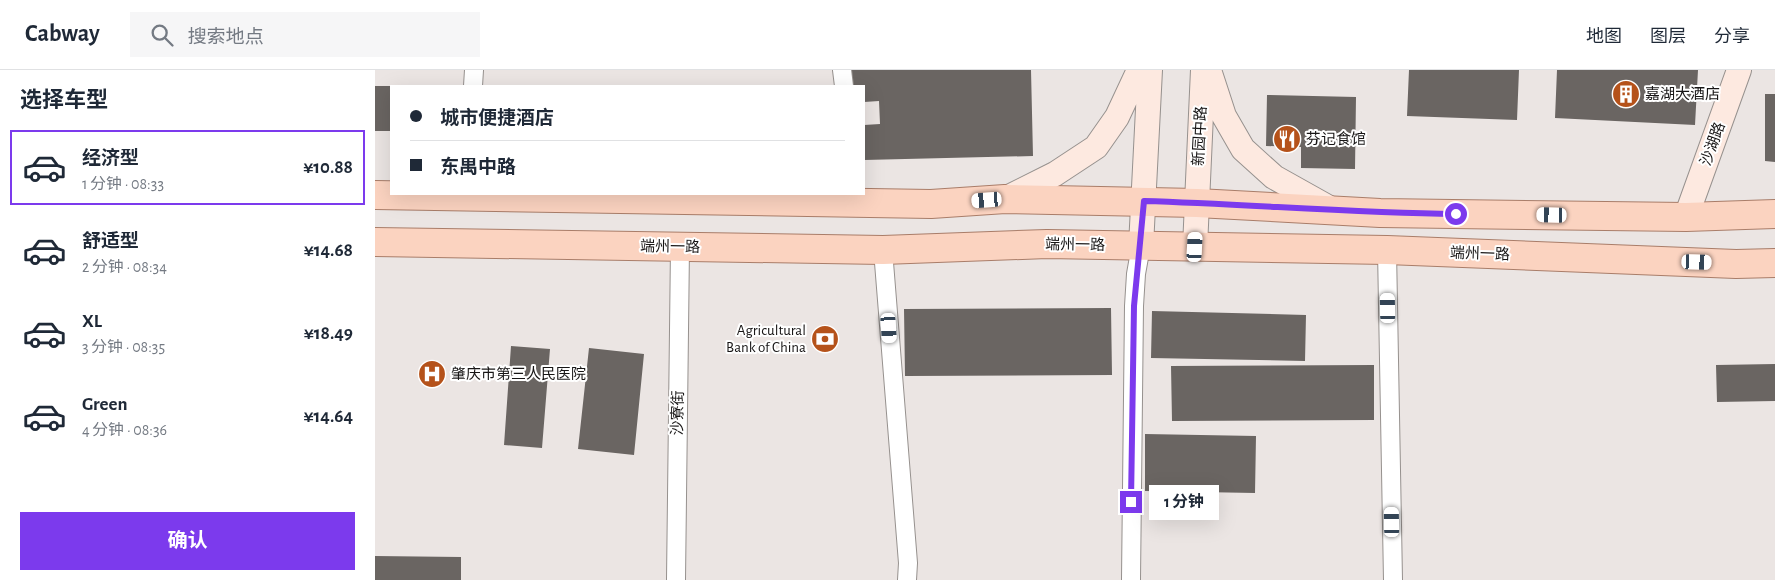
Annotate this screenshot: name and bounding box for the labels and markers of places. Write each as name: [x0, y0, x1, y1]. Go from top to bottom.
building icon: 嘉湖大酒店: [1611, 79, 1641, 109]
place label: 嘉湖大酒店: [1645, 86, 1720, 102]
restaurant icon: 芬记食馆: [1272, 124, 1302, 154]
place label: 芬记食馆: [1306, 131, 1366, 147]
place label: Agricultural Bank of China: [726, 323, 806, 355]
bank icon: Agricultural Bank of China: [810, 324, 840, 354]
hospital icon: 肇庆市第三人民医院: [417, 359, 447, 389]
place label: 肇庆市第三人民医院: [451, 366, 586, 382]

